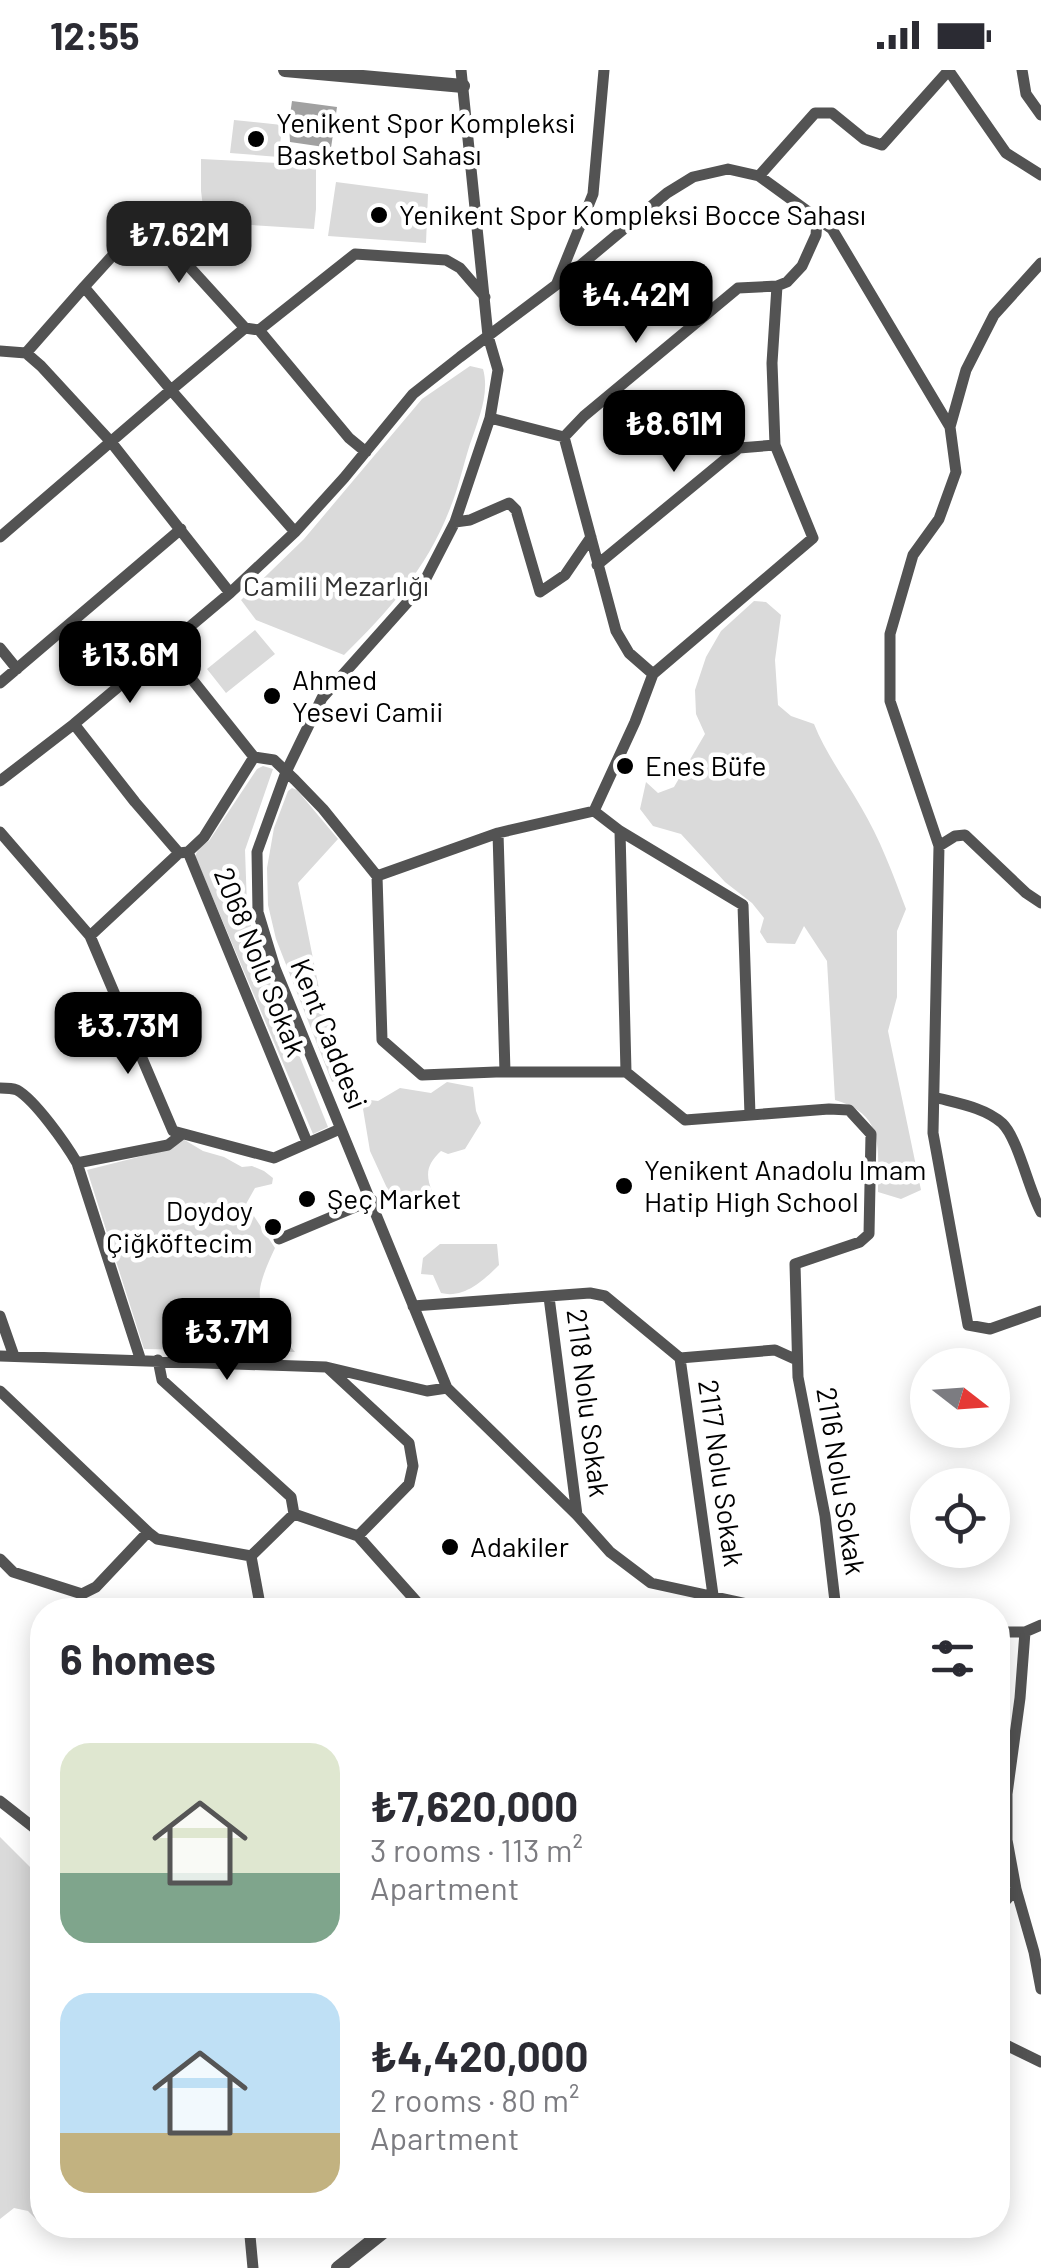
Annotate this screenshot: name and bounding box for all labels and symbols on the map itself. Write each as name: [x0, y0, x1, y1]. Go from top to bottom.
place label: Yenikent Spor Kompleksi Basketbol Sahası: [276, 105, 576, 171]
marker: Yenikent Spor Kompleksi Basketbol Sahası: [245, 128, 267, 150]
place label: Yenikent Spor Kompleksi Bocce Sahası: [399, 197, 866, 231]
pin: ₺7.62M: [98, 201, 260, 286]
marker: Yenikent Spor Kompleksi Bocce Sahası: [368, 204, 390, 226]
pin: ₺4.42M: [555, 261, 717, 346]
pin: ₺8.61M: [593, 390, 755, 475]
park label: Camili Mezarlığı: [243, 568, 429, 602]
pin: ₺13.6M: [49, 621, 211, 706]
place label: Ahmed Yesevi Camii: [292, 662, 443, 728]
marker: Ahmed Yesevi Camii: [261, 685, 283, 707]
place label: Enes Büfe: [645, 748, 766, 782]
marker: Enes Büfe: [614, 755, 636, 777]
street label: 2068 Nolu Sokak: [208, 862, 314, 1061]
street label: Kent Caddesi: [284, 953, 376, 1114]
pin: ₺3.73M: [47, 992, 209, 1077]
place label: Yenikent Anadolu Imam Hatip High School: [644, 1152, 926, 1218]
marker: Yenikent Anadolu Imam Hatip High School: [613, 1175, 635, 1197]
place label: Şeç Market: [327, 1181, 461, 1215]
marker: Şeç Market: [296, 1188, 318, 1210]
place label: Doydoy Çiğköftecim: [106, 1193, 253, 1259]
marker: Doydoy Çiğköftecim: [262, 1216, 284, 1238]
pin: ₺3.7M: [157, 1298, 297, 1383]
street label: 2118 Nolu Sokak: [561, 1307, 617, 1499]
north arrow: [910, 1348, 1010, 1448]
street label: 2117 Nolu Sokak: [692, 1377, 752, 1568]
street label: 2116 Nolu Sokak: [810, 1385, 874, 1577]
place label: Adakiler: [470, 1529, 569, 1563]
marker: Adakiler: [439, 1536, 461, 1558]

